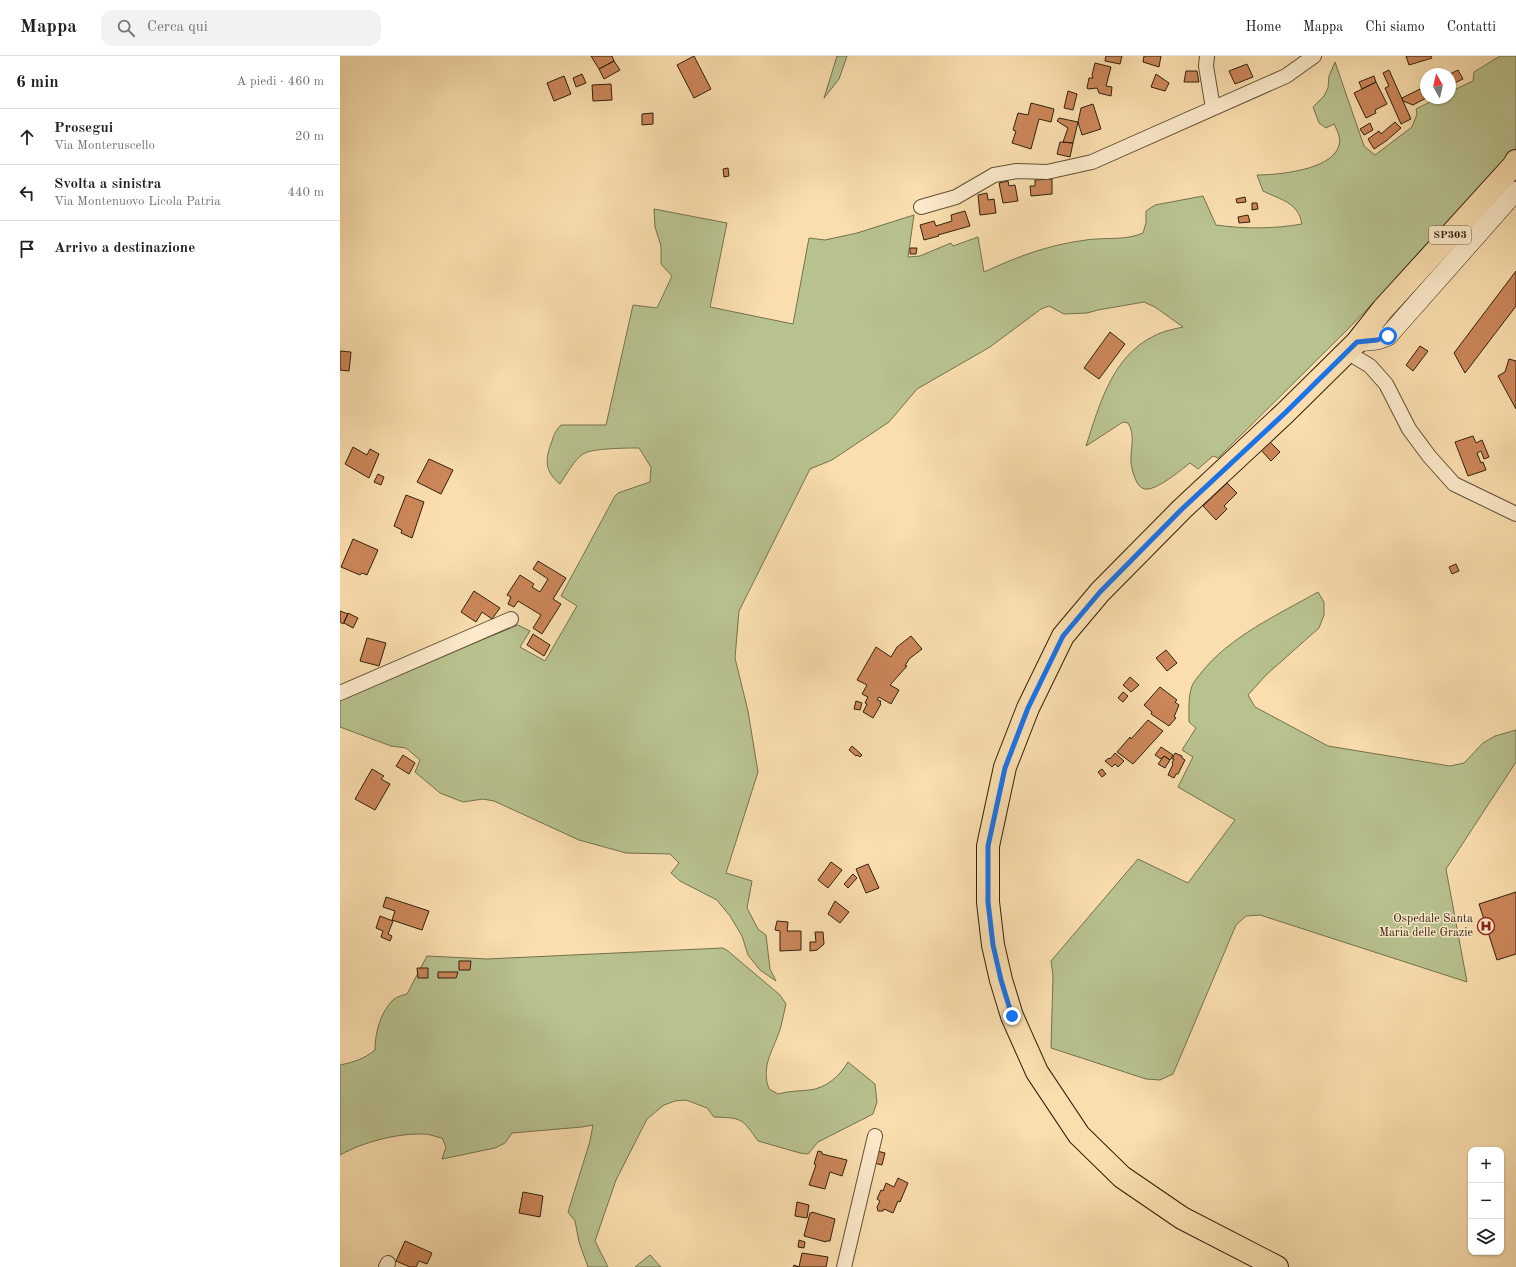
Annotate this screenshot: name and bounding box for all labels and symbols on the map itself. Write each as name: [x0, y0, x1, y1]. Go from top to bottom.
north arrow: [1420, 68, 1456, 104]
road number: SP303: [1429, 226, 1471, 244]
route start: [1379, 327, 1397, 345]
place label: Ospedale Santa Maria delle Grazie: [1379, 913, 1473, 939]
hospital icon: Ospedale Santa Maria delle Grazie: [1476, 916, 1496, 936]
route end: [1003, 1007, 1021, 1025]

